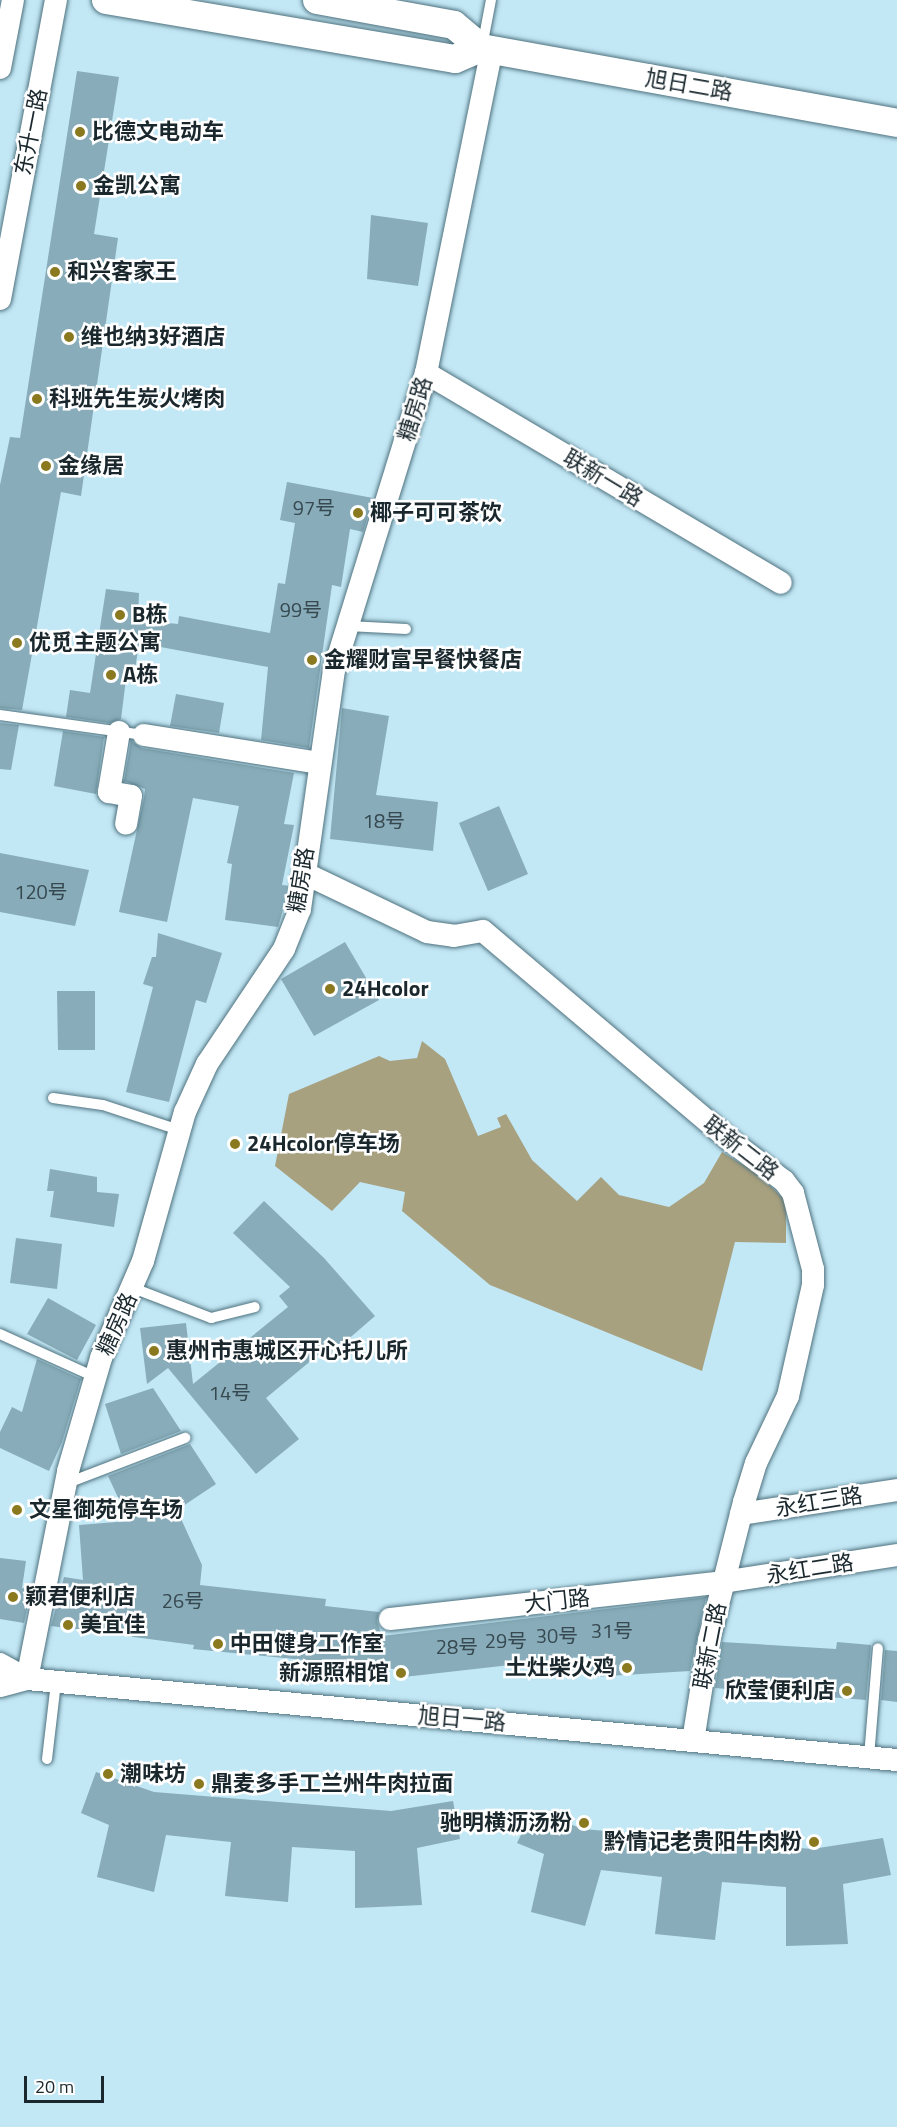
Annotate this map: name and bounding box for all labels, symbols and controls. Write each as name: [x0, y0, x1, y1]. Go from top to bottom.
street label: 旭日二路: [643, 64, 735, 106]
street label: 东升一路: [10, 86, 52, 178]
place label: 比德文电动车: [92, 119, 224, 145]
marker: 比德文电动车: [73, 125, 87, 139]
place label: 金凯公寓: [93, 173, 181, 199]
marker: 金凯公寓: [74, 179, 88, 193]
place label: 和兴客家王: [67, 259, 177, 285]
marker: 和兴客家王: [48, 265, 62, 279]
place label: 维也纳3好酒店: [81, 324, 225, 350]
marker: 维也纳3好酒店: [62, 330, 76, 344]
street label: 糖房路: [393, 374, 437, 444]
place label: 科班先生炭火烤肉: [49, 386, 225, 412]
marker: 科班先生炭火烤肉: [30, 392, 44, 406]
street label: 联新一路: [558, 444, 648, 512]
place label: 金缘居: [58, 453, 124, 479]
marker: 金缘居: [39, 459, 53, 473]
house number: 97号: [293, 495, 335, 519]
place label: 椰子可可茶饮: [370, 500, 502, 526]
marker: 椰子可可茶饮: [351, 506, 365, 520]
house number: 99号: [280, 597, 322, 621]
place label: B栋: [132, 602, 167, 628]
marker: B栋: [113, 608, 127, 622]
place label: 优觅主题公寓: [29, 630, 161, 656]
marker: 优觅主题公寓: [10, 636, 24, 650]
place label: 金耀财富早餐快餐店: [324, 647, 522, 673]
marker: 金耀财富早餐快餐店: [305, 653, 319, 667]
place label: A栋: [123, 662, 158, 688]
marker: A栋: [104, 668, 118, 682]
house number: 18号: [363, 808, 405, 832]
street label: 糖房路: [283, 845, 319, 915]
house number: 120号: [14, 879, 68, 903]
place label: 24Hcolor: [342, 976, 429, 1002]
marker: 24Hcolor: [323, 982, 337, 996]
street label: 联新二路: [698, 1111, 784, 1185]
place label: 24Hcolor停车场: [247, 1131, 400, 1157]
marker: 24Hcolor停车场: [228, 1137, 242, 1151]
street label: 糖房路: [92, 1288, 142, 1360]
place label: 惠州市惠城区开心托儿所: [166, 1338, 408, 1364]
marker: 惠州市惠城区开心托儿所: [147, 1344, 161, 1358]
house number: 14号: [209, 1380, 251, 1404]
street label: 永红三路: [773, 1482, 865, 1522]
place label: 文星御苑停车场: [29, 1497, 183, 1523]
marker: 文星御苑停车场: [10, 1503, 24, 1517]
street label: 永红二路: [764, 1549, 856, 1589]
place label: 颖君便利店: [25, 1584, 135, 1610]
street label: 大门路: [523, 1584, 591, 1618]
house number: 26号: [162, 1588, 204, 1612]
marker: 颖君便利店: [6, 1590, 20, 1604]
street label: 联新二路: [689, 1600, 731, 1692]
place label: 美宜佳: [80, 1612, 146, 1638]
marker: 美宜佳: [61, 1618, 75, 1632]
house number: 31号: [591, 1618, 633, 1642]
house number: 30号: [536, 1623, 578, 1647]
house number: 29号: [485, 1628, 527, 1652]
place label: 中田健身工作室: [230, 1631, 384, 1657]
house number: 28号: [436, 1634, 478, 1658]
marker: 中田健身工作室: [211, 1637, 225, 1651]
place label: 土灶柴火鸡: [505, 1655, 615, 1681]
place label: 新源照相馆: [279, 1660, 389, 1686]
marker: 土灶柴火鸡: [620, 1661, 634, 1675]
marker: 新源照相馆: [394, 1666, 408, 1680]
place label: 欣莹便利店: [725, 1678, 835, 1704]
marker: 欣莹便利店: [840, 1684, 854, 1698]
street label: 旭日一路: [417, 1702, 507, 1736]
place label: 潮味坊: [120, 1761, 186, 1787]
marker: 潮味坊: [101, 1767, 115, 1781]
place label: 鼎麦多手工兰州牛肉拉面: [211, 1771, 453, 1797]
marker: 鼎麦多手工兰州牛肉拉面: [192, 1777, 206, 1791]
place label: 驰明横沥汤粉: [440, 1810, 572, 1836]
marker: 驰明横沥汤粉: [577, 1816, 591, 1830]
place label: 黔情记老贵阳牛肉粉: [604, 1829, 802, 1855]
marker: 黔情记老贵阳牛肉粉: [807, 1835, 821, 1849]
scale bar: [27, 2064, 106, 2102]
text: 20 m: [35, 2073, 74, 2100]

